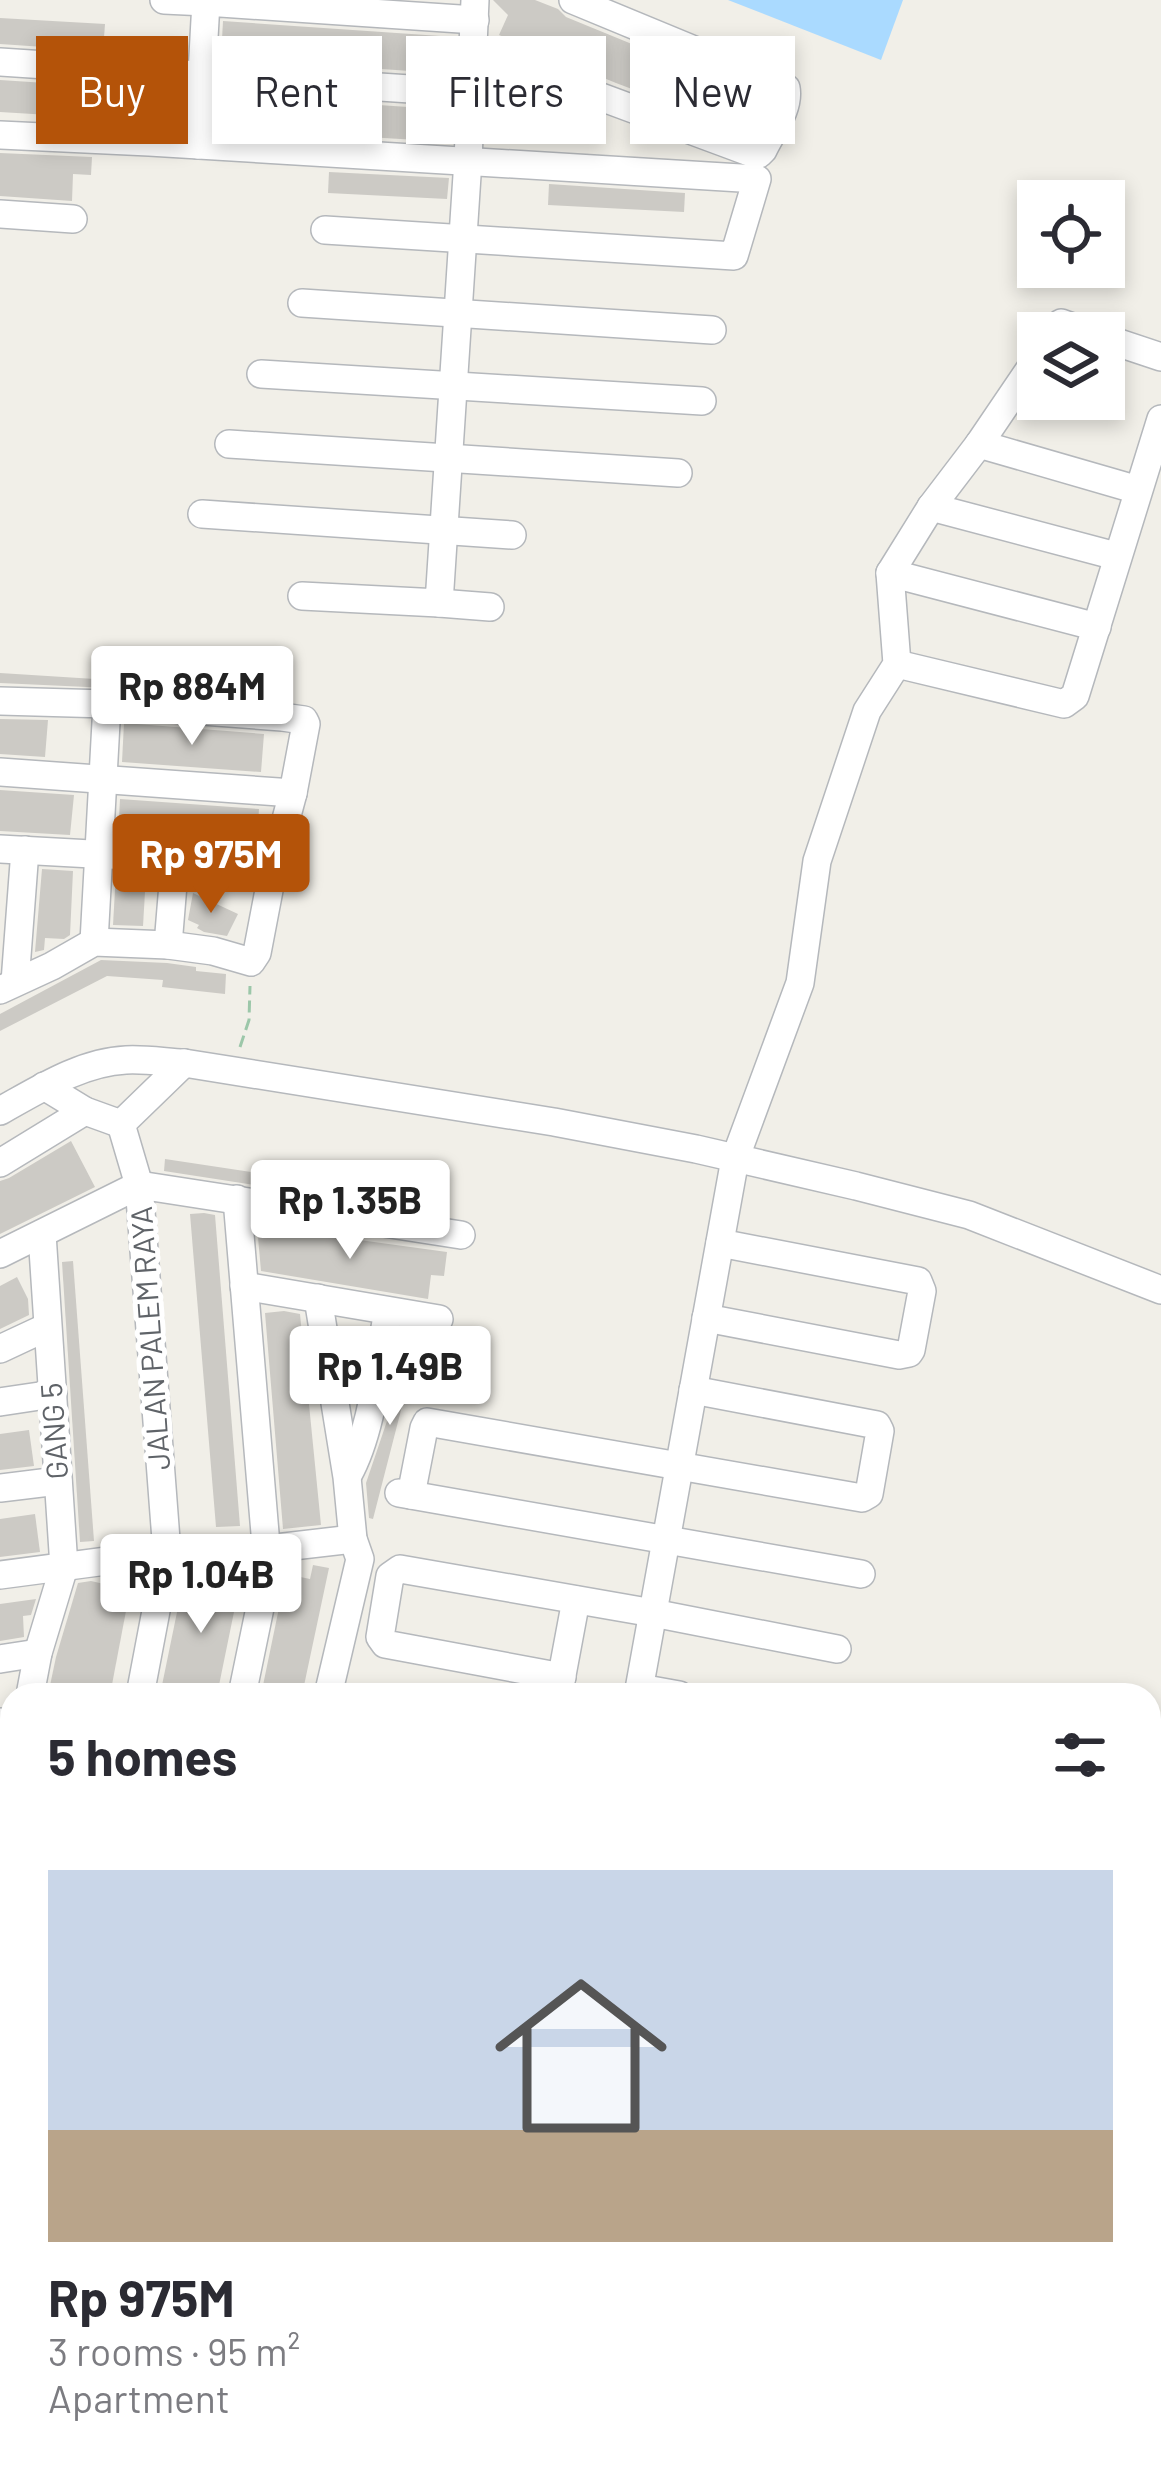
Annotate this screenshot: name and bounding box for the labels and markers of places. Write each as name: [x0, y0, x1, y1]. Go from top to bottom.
pin: Rp 884M: [81, 646, 303, 748]
pin: Rp 975M: [100, 814, 322, 916]
pin: Rp 1.35B: [226, 1160, 474, 1262]
pin: Rp 1.49B: [266, 1326, 514, 1428]
pin: Rp 1.04B: [77, 1534, 325, 1636]

